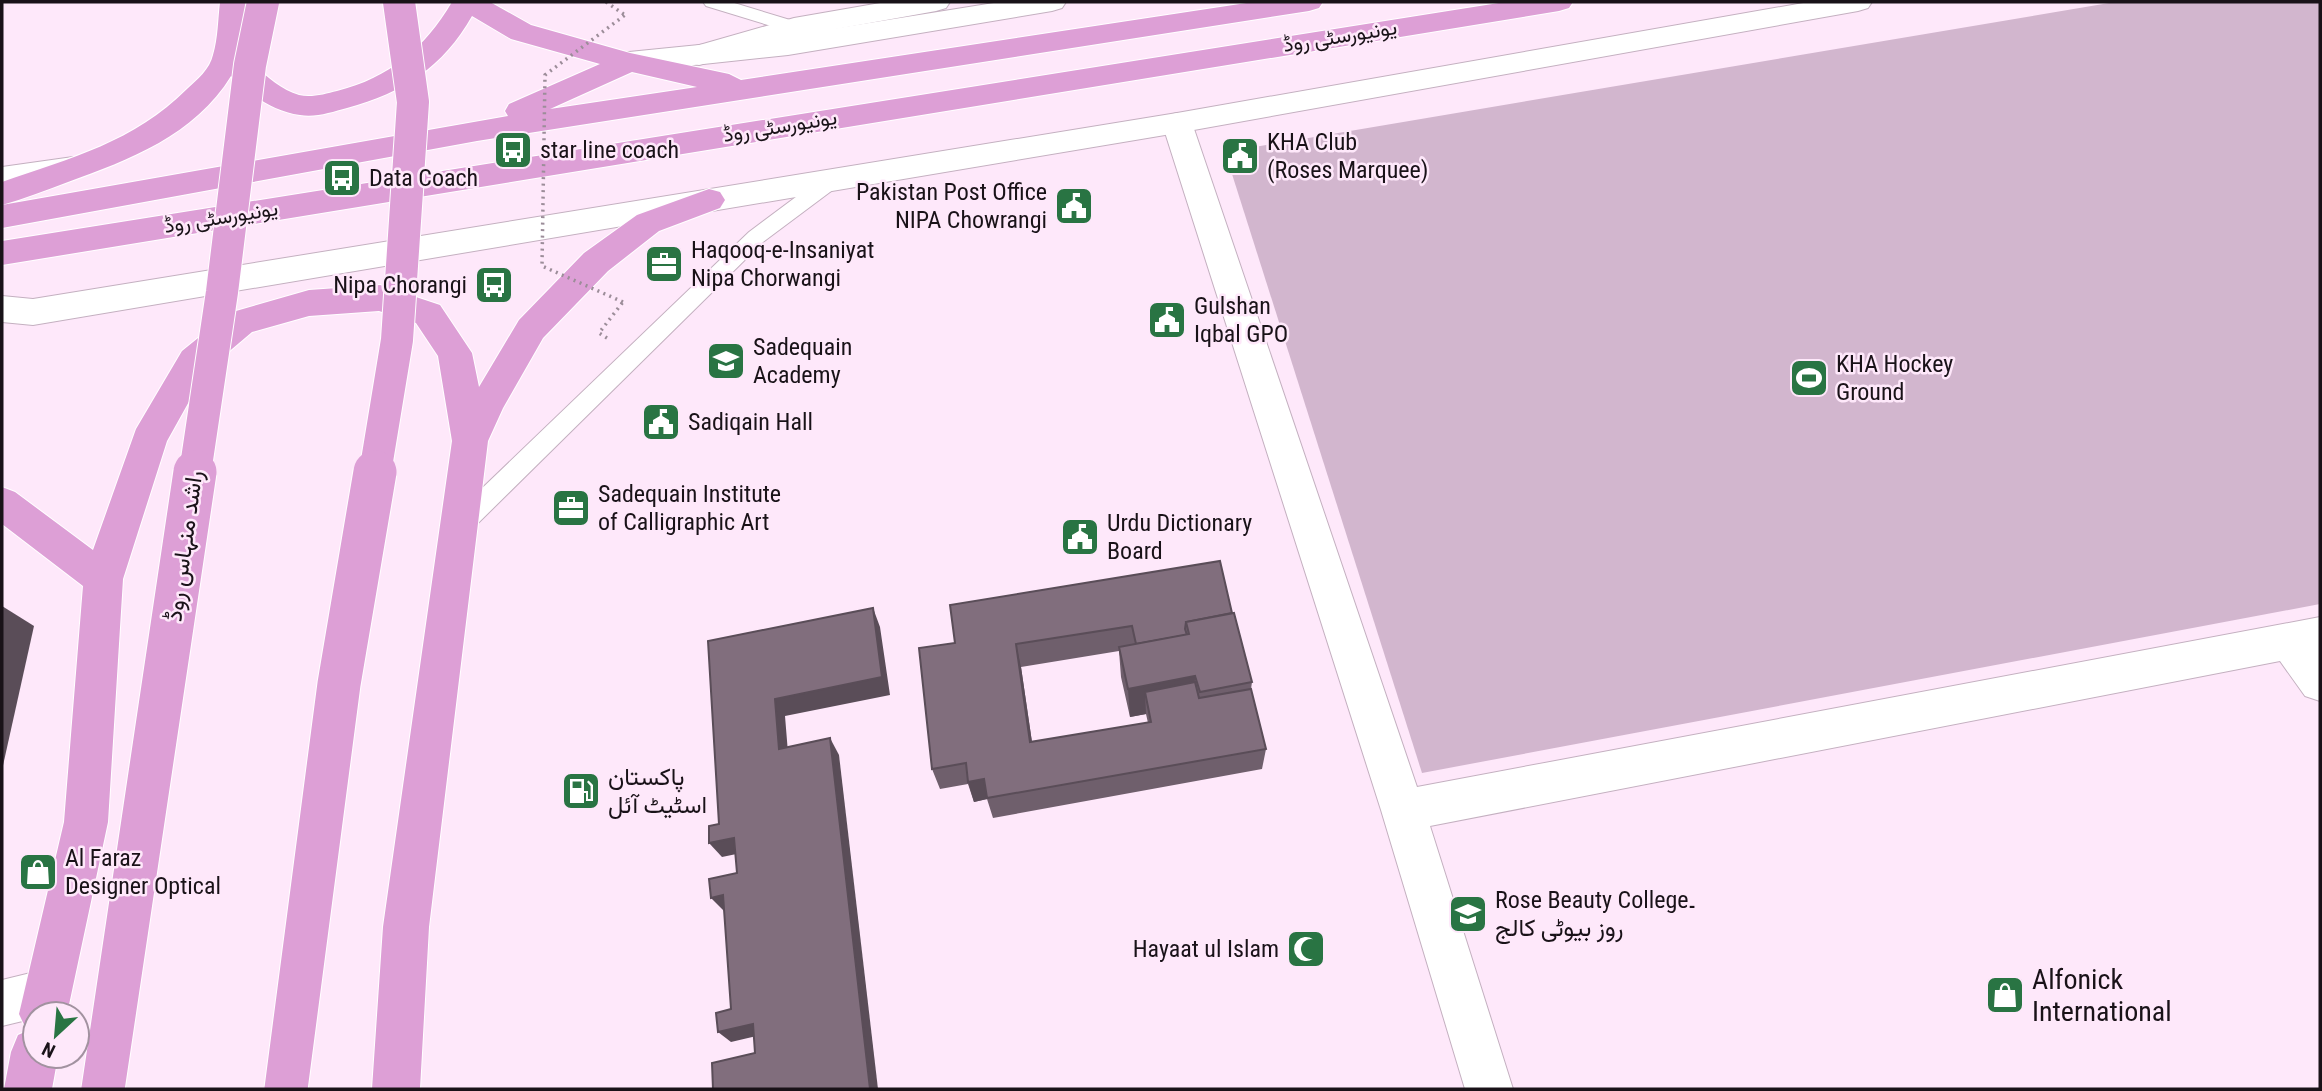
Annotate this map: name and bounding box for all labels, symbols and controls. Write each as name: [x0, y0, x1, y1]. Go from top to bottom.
street label: یونیورسٹی روڈ: [1281, 15, 1399, 58]
street label: یونیورسٹی روڈ: [721, 105, 839, 148]
place label: KHA Club (Roses Marquee): [1267, 128, 1428, 184]
bus stop icon: star line coach: [492, 129, 534, 171]
public building icon: KHA Club (Roses Marquee): [1219, 135, 1261, 177]
place label: star line coach: [540, 136, 679, 164]
bus stop icon: Data Coach: [321, 157, 363, 199]
place label: Data Coach: [369, 164, 478, 192]
place label: Pakistan Post Office NIPA Chowrangi: [856, 178, 1047, 234]
public building icon: Pakistan Post Office NIPA Chowrangi: [1053, 185, 1095, 227]
street label: یونیورسٹی روڈ: [162, 196, 280, 239]
place label: Haqooq-e-Insaniyat Nipa Chorwangi: [691, 236, 874, 292]
office icon: Haqooq-e-Insaniyat Nipa Chorwangi: [643, 243, 685, 285]
bus stop icon: Nipa Chorangi: [473, 264, 515, 306]
place label: Nipa Chorangi: [333, 271, 467, 299]
place label: Gulshan Iqbal GPO: [1194, 292, 1288, 348]
public building icon: Gulshan Iqbal GPO: [1146, 299, 1188, 341]
place label: Sadequain Academy: [753, 333, 852, 389]
school or university icon: Sadequain Academy: [705, 340, 747, 382]
place label: KHA Hockey Ground: [1836, 350, 1953, 406]
sports icon: KHA Hockey Ground: [1788, 357, 1830, 399]
public building icon: Sadiqain Hall: [640, 401, 682, 443]
place label: Sadiqain Hall: [688, 408, 813, 436]
street label: راشد منہاس روڈ: [160, 469, 209, 624]
place label: Sadequain Institute of Calligraphic Art: [598, 480, 781, 536]
office icon: Sadequain Institute of Calligraphic Art: [550, 487, 592, 529]
place label: Urdu Dictionary Board: [1107, 509, 1252, 565]
public building icon: Urdu Dictionary Board: [1059, 516, 1101, 558]
place label: پاکستان اسٹیٹ آئل: [608, 763, 707, 819]
fuel station icon: پاکستان اسٹیٹ آئل: [560, 770, 602, 812]
place label: Al Faraz Designer Optical: [65, 844, 221, 900]
shop icon: Al Faraz Designer Optical: [17, 851, 59, 893]
place label: Rose Beauty College۔ روز بیوٹی کالج: [1495, 886, 1696, 945]
school or university icon: Rose Beauty College۔ روز بیوٹی کالج: [1447, 893, 1489, 935]
mosque icon: Hayaat ul Islam: [1285, 928, 1327, 970]
place label: Hayaat ul Islam: [1133, 935, 1279, 963]
place label: Alfonick International: [2032, 963, 2172, 1028]
shop icon: Alfonick International: [1984, 974, 2026, 1016]
north arrow: [21, 1000, 91, 1070]
text: N: [38, 1037, 59, 1063]

